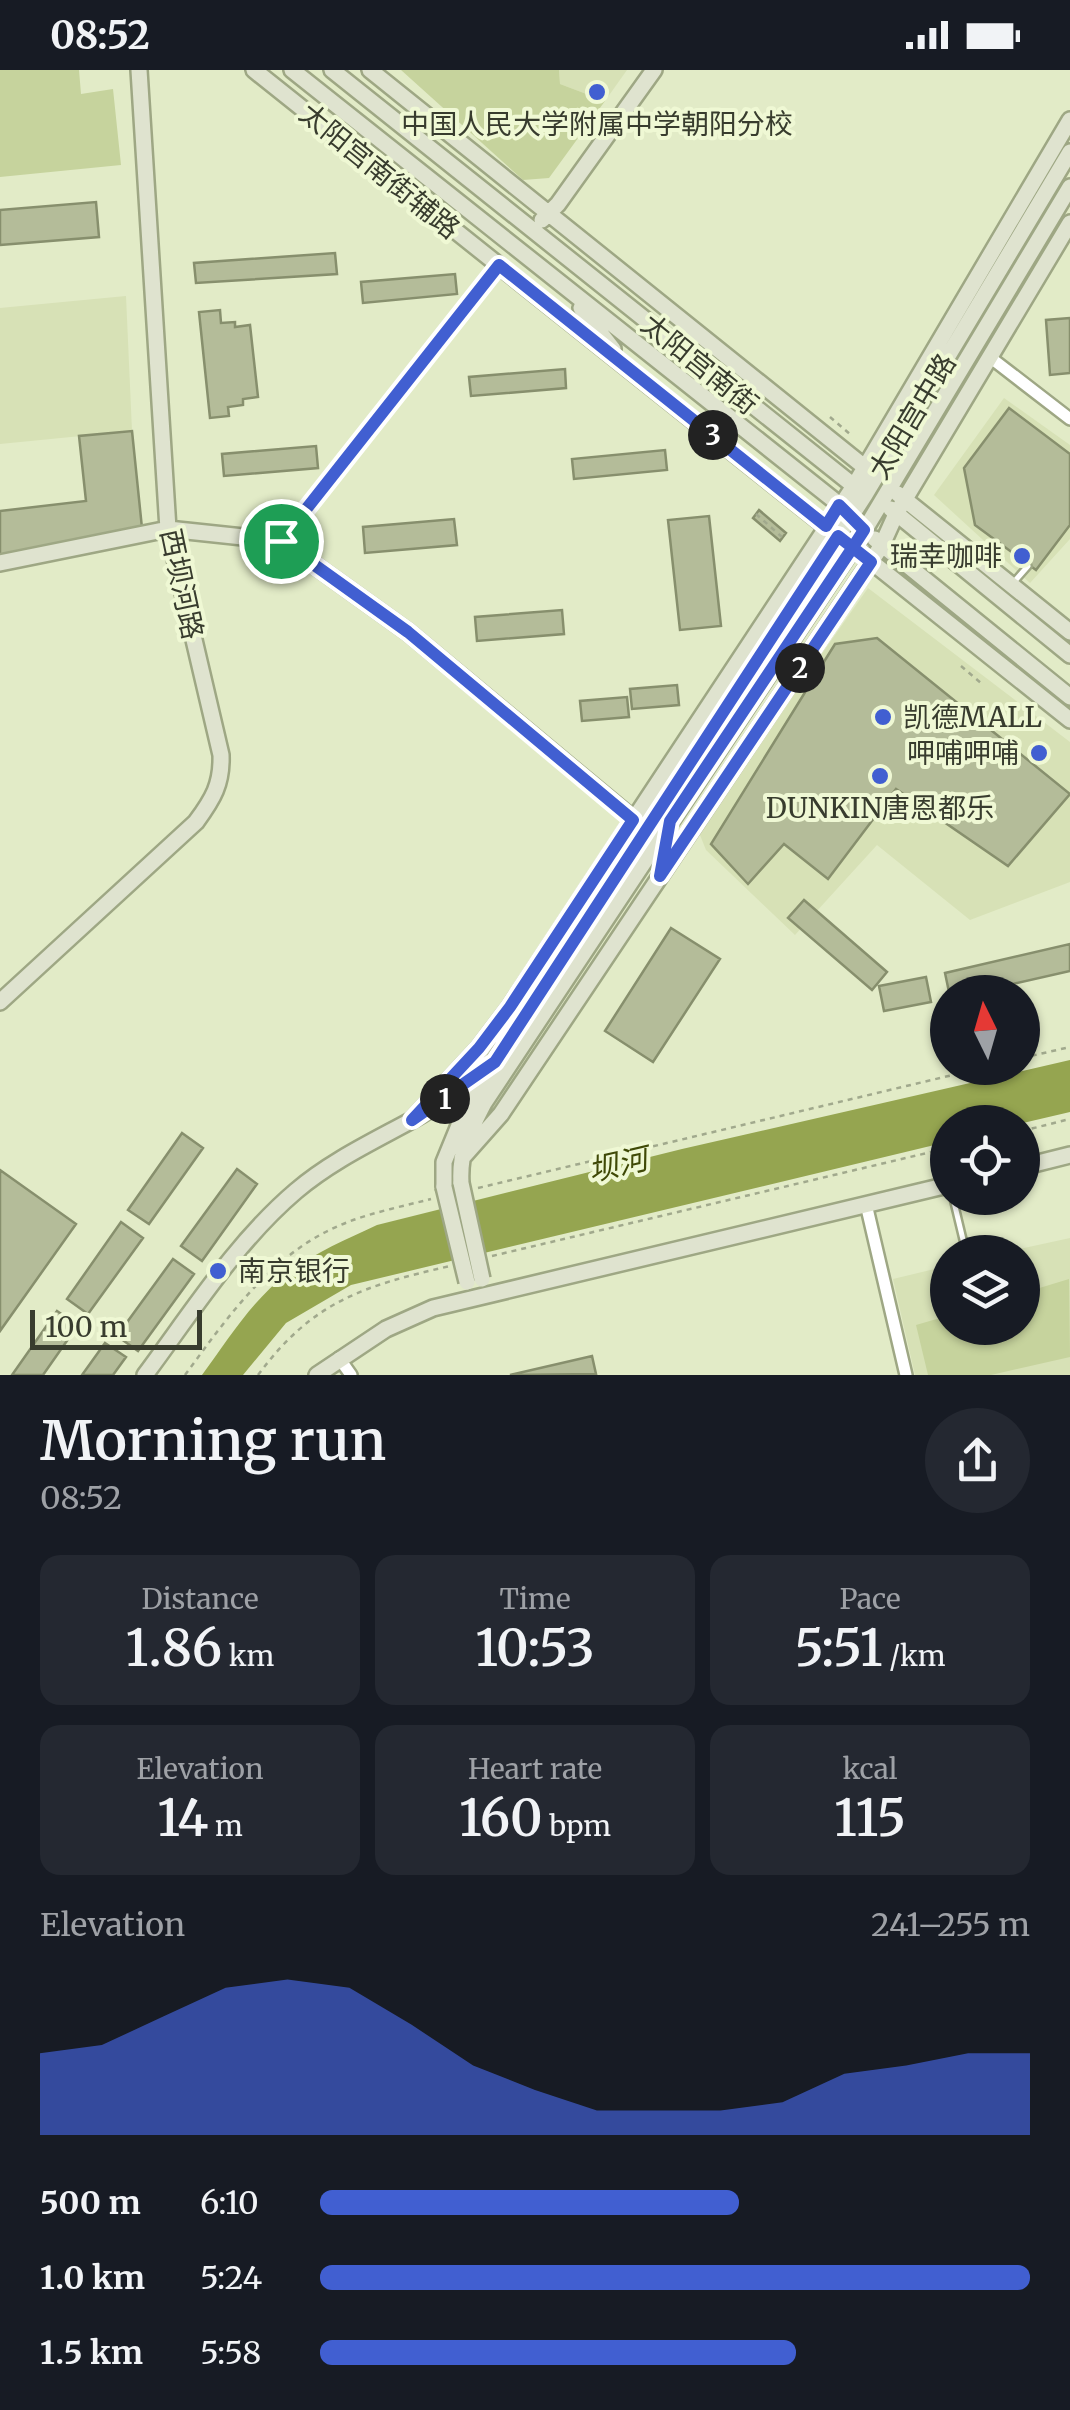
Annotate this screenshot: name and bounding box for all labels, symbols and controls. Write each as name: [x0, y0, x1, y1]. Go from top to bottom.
text: 08:52: [50, 12, 150, 59]
marker: 中国人民大学附属中学朝阳分校: [586, 81, 608, 103]
street label: 太阳宫南街辅路: [293, 95, 467, 247]
place label: 中国人民大学附属中学朝阳分校: [401, 106, 793, 142]
street label: 太阳宫南街: [634, 306, 766, 422]
street label: 太阳宫中路: [861, 347, 963, 485]
pin: 3: [688, 410, 738, 460]
text: 3: [705, 417, 721, 453]
pin: [239, 499, 324, 584]
icon: arrive: [254, 514, 309, 569]
street label: 西坝河路: [153, 525, 211, 643]
place label: 瑞幸咖啡: [890, 538, 1002, 574]
marker: 瑞幸咖啡: [1011, 545, 1033, 567]
pin: 2: [775, 643, 825, 693]
text: 2: [792, 650, 808, 686]
place label: 凯德MALL: [903, 699, 1042, 735]
marker: 凯德MALL: [872, 706, 894, 728]
place label: 呷哺呷哺: [907, 735, 1019, 771]
marker: 呷哺呷哺: [1028, 742, 1050, 764]
marker: DUNKIN唐恩都乐: [869, 765, 891, 787]
place label: DUNKIN唐恩都乐: [766, 790, 994, 826]
north arrow: [930, 975, 1040, 1085]
map controls: [930, 975, 1040, 1345]
pin: 1: [420, 1074, 470, 1124]
text: 1: [439, 1081, 451, 1117]
button: locate: [930, 1105, 1040, 1215]
water label: 坝河: [584, 1138, 656, 1189]
button: layers: [930, 1235, 1040, 1345]
place label: 南京银行: [238, 1253, 350, 1289]
marker: 南京银行: [207, 1260, 229, 1282]
scale bar: [30, 1305, 202, 1350]
text: 100 m: [45, 1309, 127, 1345]
text: Morning run: [40, 1406, 386, 1475]
button: share: [925, 1408, 1030, 1513]
text: 08:52: [40, 1478, 122, 1518]
text: Distance: [141, 1581, 259, 1617]
text: Time: [500, 1581, 571, 1617]
text: Pace: [839, 1581, 901, 1617]
text: 1.86: [126, 1617, 222, 1680]
text: 10:53: [475, 1617, 595, 1680]
text: 5:51: [794, 1617, 883, 1680]
text: km: [222, 1638, 274, 1674]
text: /km: [883, 1638, 946, 1674]
text: Elevation: [136, 1751, 264, 1787]
text: Heart rate: [468, 1751, 602, 1787]
text: kcal: [842, 1751, 898, 1787]
text: 14: [157, 1787, 208, 1850]
text: 160: [459, 1787, 543, 1850]
text: 115: [834, 1787, 906, 1850]
text: m: [208, 1808, 243, 1844]
text: bpm: [543, 1808, 611, 1844]
text: Elevation: [40, 1905, 185, 1945]
text: 241–255 m: [871, 1905, 1030, 1945]
text: 500 m: [40, 2183, 141, 2223]
text: 6:10: [200, 2183, 259, 2223]
text: 1.0 km: [40, 2258, 145, 2298]
text: 5:24: [200, 2258, 262, 2298]
text: 1.5 km: [40, 2333, 143, 2373]
text: 5:58: [200, 2333, 261, 2373]

